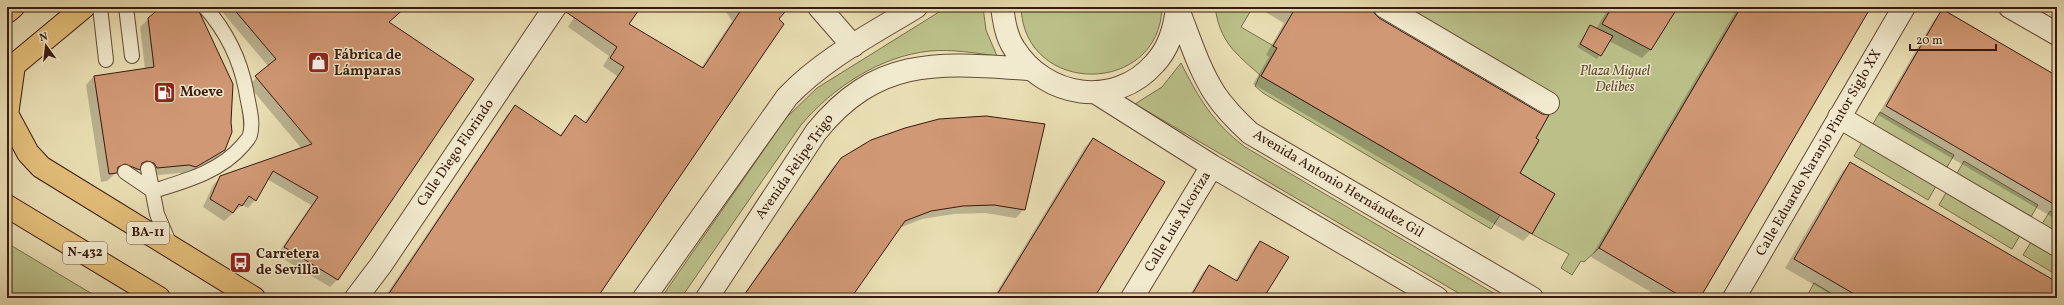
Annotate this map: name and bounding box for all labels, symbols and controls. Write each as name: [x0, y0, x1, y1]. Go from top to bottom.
north arrow: [26, 26, 66, 66]
scale bar: [1910, 26, 1996, 52]
text: N: [38, 30, 50, 46]
text: 20 m: [1916, 33, 1943, 49]
place label: Fábrica de Lámparas: [334, 46, 401, 81]
street label: Calle Eduardo Naranjo Pintor Siglo XX: [1752, 46, 1886, 260]
shop icon: Fábrica de Lámparas: [306, 50, 332, 76]
park label: Plaza Miguel Delibes: [1580, 62, 1651, 97]
fuel station icon: Moeve: [151, 79, 177, 105]
place label: Moeve: [180, 83, 223, 102]
street label: Calle Diego Florindo: [413, 96, 499, 210]
street label: Avenida Felipe Trigo: [751, 110, 839, 224]
street label: Avenida Antonio Hernández Gil: [1249, 125, 1427, 243]
street label: Calle Luis Alcoriza: [1140, 168, 1216, 276]
road number: BA-11: [127, 222, 169, 244]
road number: N-432: [63, 242, 107, 264]
place label: Carretera de Sevilla: [256, 245, 320, 280]
bus stop icon: Carretera de Sevilla: [227, 249, 253, 275]

